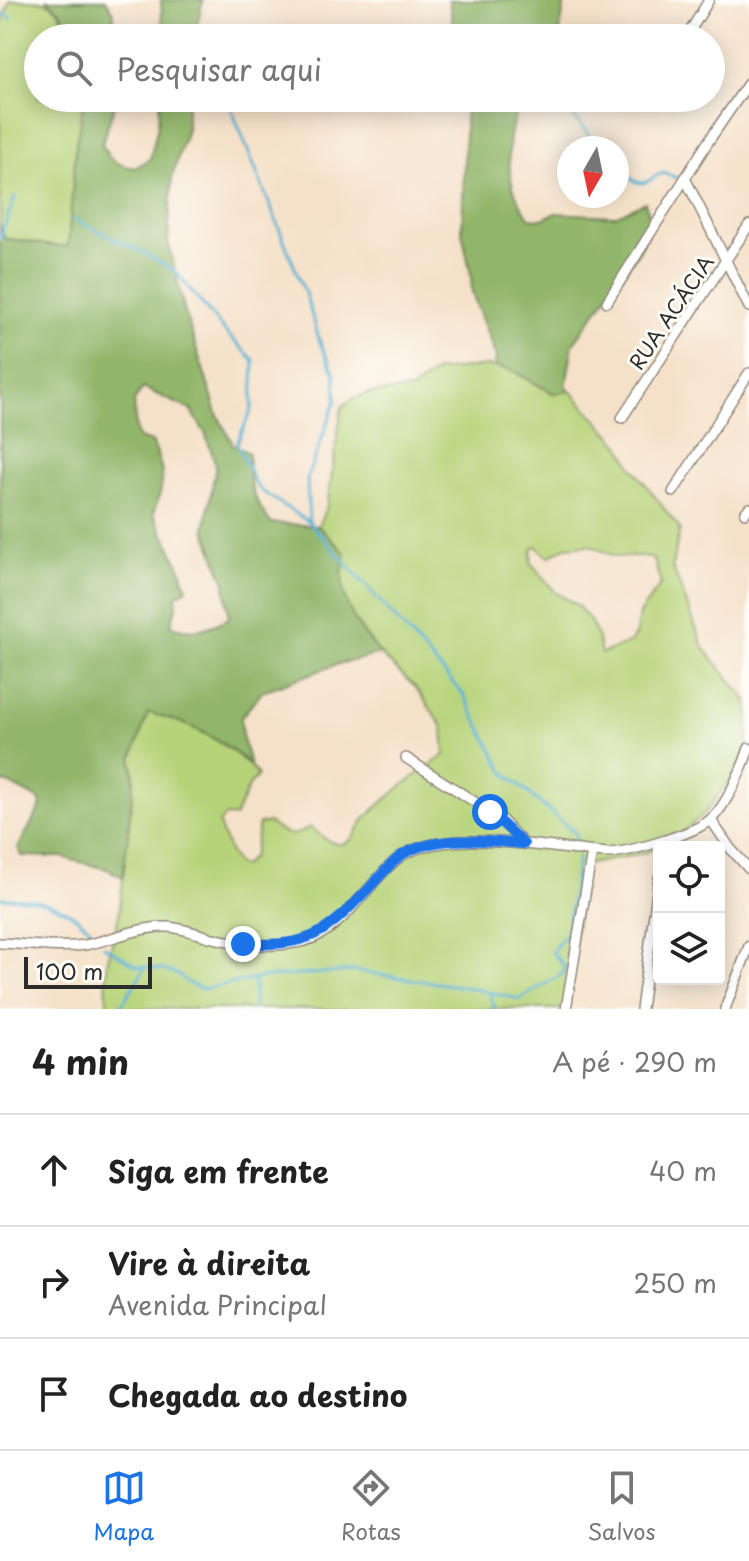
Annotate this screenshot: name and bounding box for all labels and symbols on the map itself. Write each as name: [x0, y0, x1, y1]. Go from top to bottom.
north arrow: [557, 136, 629, 208]
street label: RUA ACÁCIA: [621, 249, 721, 375]
route start: [472, 794, 508, 830]
route end: [225, 926, 261, 962]
scale bar: [24, 953, 152, 989]

